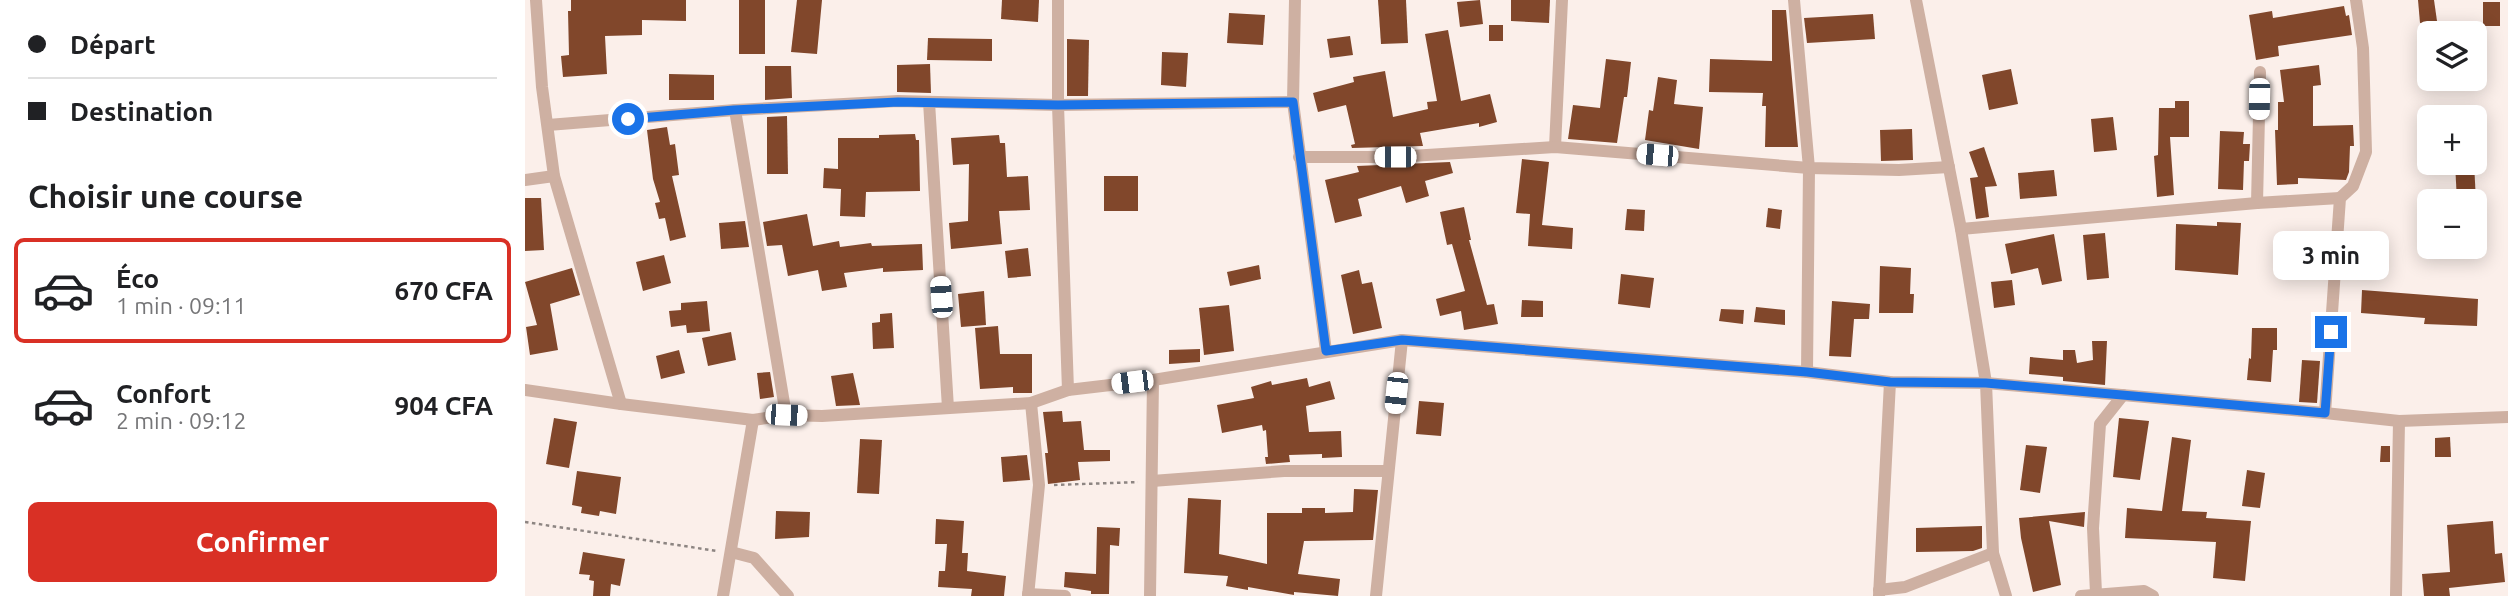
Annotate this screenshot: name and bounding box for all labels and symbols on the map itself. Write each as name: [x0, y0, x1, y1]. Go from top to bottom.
car: [2249, 78, 2270, 120]
route start: [612, 103, 644, 135]
car: [1636, 143, 1679, 167]
car: [1375, 147, 1417, 168]
callout: 3 min: [2273, 230, 2389, 280]
car: [930, 275, 953, 319]
route end: [2315, 316, 2347, 348]
car: [1110, 369, 1155, 395]
car: [1384, 371, 1409, 415]
car: [765, 404, 808, 426]

